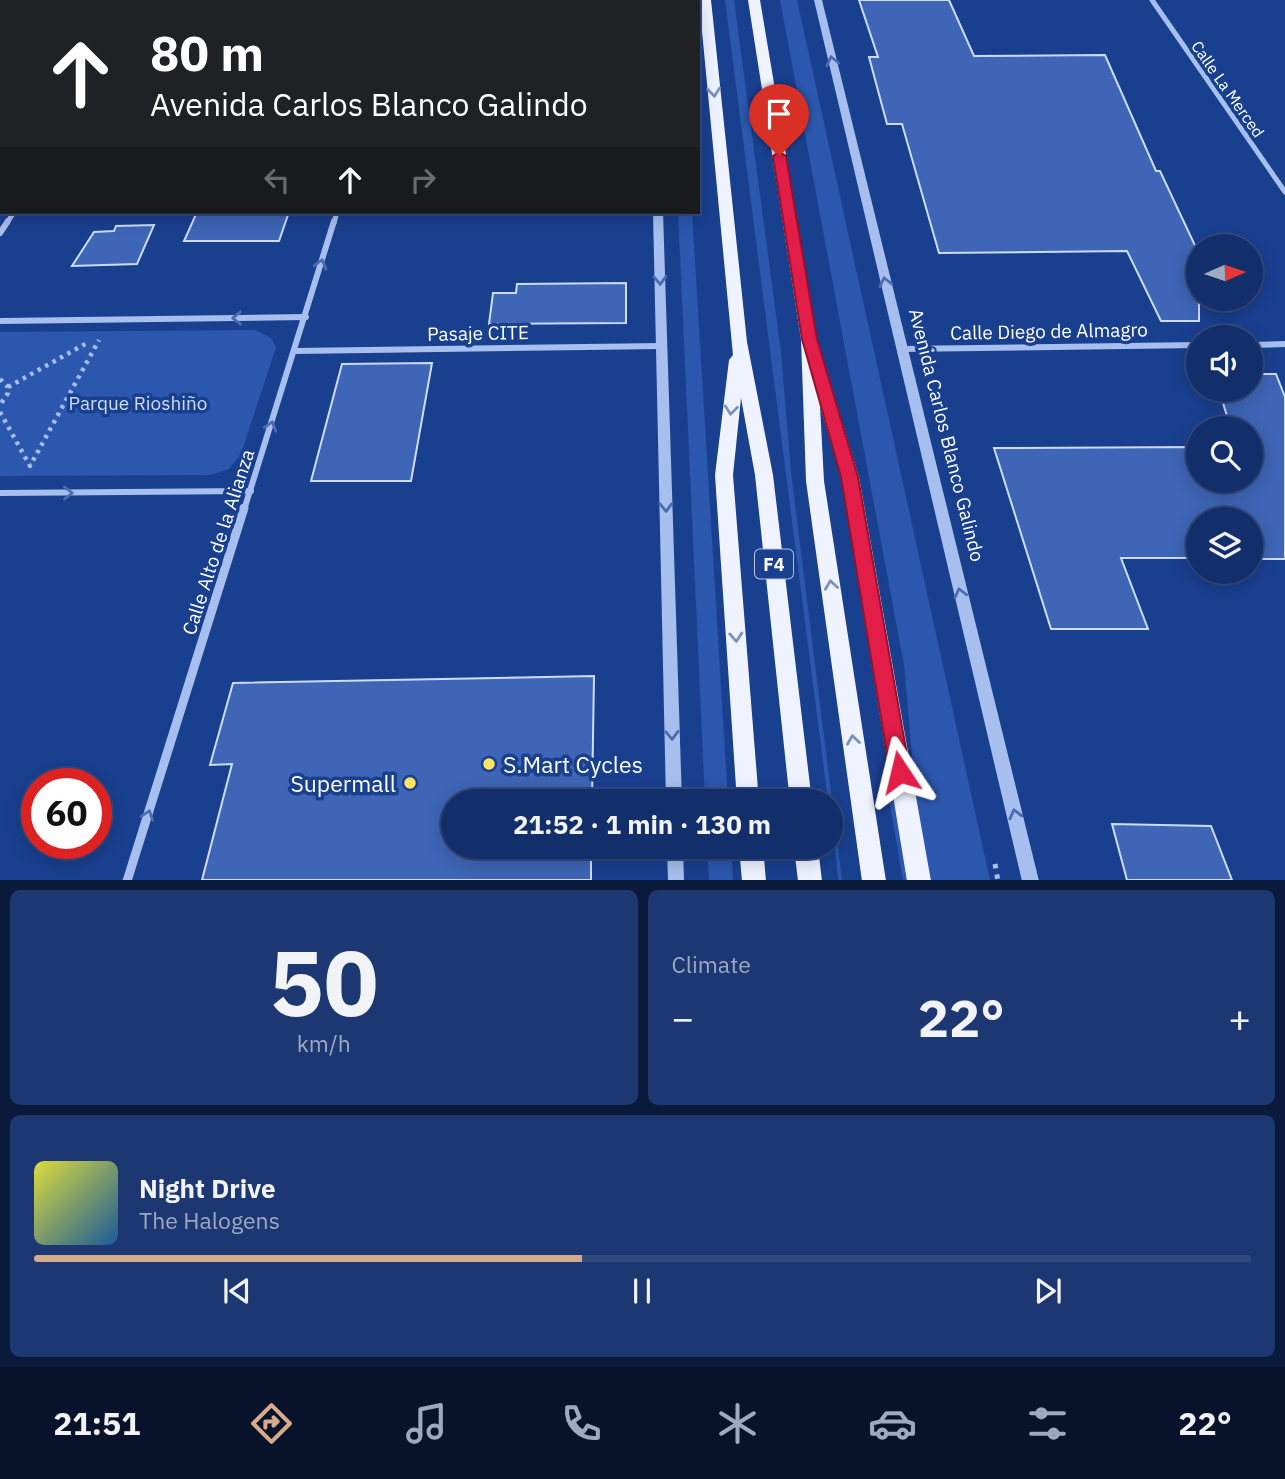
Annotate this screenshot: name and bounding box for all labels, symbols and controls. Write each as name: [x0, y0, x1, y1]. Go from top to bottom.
text: 80 m: [150, 21, 264, 84]
icon: ahead: [35, 28, 126, 119]
street label: Calle La Merced: [1187, 37, 1269, 141]
one-way arrow: [826, 55, 841, 67]
text: Avenida Carlos Blanco Galindo: [150, 83, 588, 125]
pin: [749, 84, 809, 156]
one-way arrow: [706, 87, 721, 98]
icon: arrive: [760, 95, 798, 133]
icon: left: [258, 161, 296, 199]
icon: ahead: [331, 161, 369, 199]
icon: right: [404, 161, 442, 199]
north arrow: [1186, 234, 1264, 312]
map controls: [1186, 234, 1263, 584]
one-way arrow: [313, 259, 328, 271]
one-way arrow: [653, 275, 668, 286]
one-way arrow: [879, 277, 893, 289]
street label: Avenida Carlos Blanco Galindo: [904, 306, 990, 564]
one-way arrow: [232, 310, 242, 326]
street label: Calle Diego de Almagro: [950, 317, 1148, 345]
street label: Pasaje CITE: [427, 320, 529, 346]
button: sound: [1186, 325, 1263, 402]
park label: Parque Rioshiño: [69, 391, 207, 415]
one-way arrow: [724, 404, 739, 416]
button: search: [1186, 416, 1263, 493]
one-way arrow: [263, 421, 278, 433]
street label: Calle Alto de la Alianza: [177, 446, 259, 638]
one-way arrow: [63, 485, 74, 501]
one-way arrow: [659, 502, 674, 513]
button: layers: [1186, 507, 1263, 584]
road number: F4: [755, 550, 793, 578]
one-way arrow: [823, 579, 838, 590]
one-way arrow: [954, 587, 969, 599]
one-way arrow: [728, 632, 743, 643]
one-way arrow: [664, 730, 680, 741]
one-way arrow: [846, 734, 861, 746]
position arrow: [863, 735, 937, 809]
place label: S.Mart Cycles: [503, 749, 643, 779]
marker: S.Mart Cycles: [481, 756, 497, 772]
speed limit sign: 60: [21, 768, 112, 859]
place label: Supermall: [290, 768, 396, 798]
marker: Supermall: [402, 775, 418, 791]
text: 21:52 · 1 min · 130 m: [513, 807, 771, 841]
one-way arrow: [1009, 808, 1023, 820]
one-way arrow: [140, 810, 154, 822]
text: 50: [269, 923, 378, 1041]
text: Climate: [672, 949, 751, 979]
text: 22°: [918, 984, 1005, 1051]
text: −: [672, 993, 694, 1042]
text: +: [1228, 993, 1251, 1042]
text: km/h: [297, 1028, 351, 1058]
text: Night Drive: [139, 1171, 276, 1205]
text: The Halogens: [139, 1205, 280, 1235]
icon: previous: [218, 1272, 256, 1310]
icon: pause: [623, 1272, 661, 1310]
icon: next: [1029, 1272, 1067, 1310]
icon: directions: [247, 1399, 296, 1448]
icon: music: [402, 1399, 451, 1448]
icon: phone: [557, 1399, 606, 1448]
icon: climate: [713, 1399, 762, 1448]
icon: car: [868, 1399, 917, 1448]
icon: filters: [1023, 1399, 1072, 1448]
text: 21:51: [53, 1402, 141, 1444]
text: 22°: [1178, 1402, 1232, 1444]

